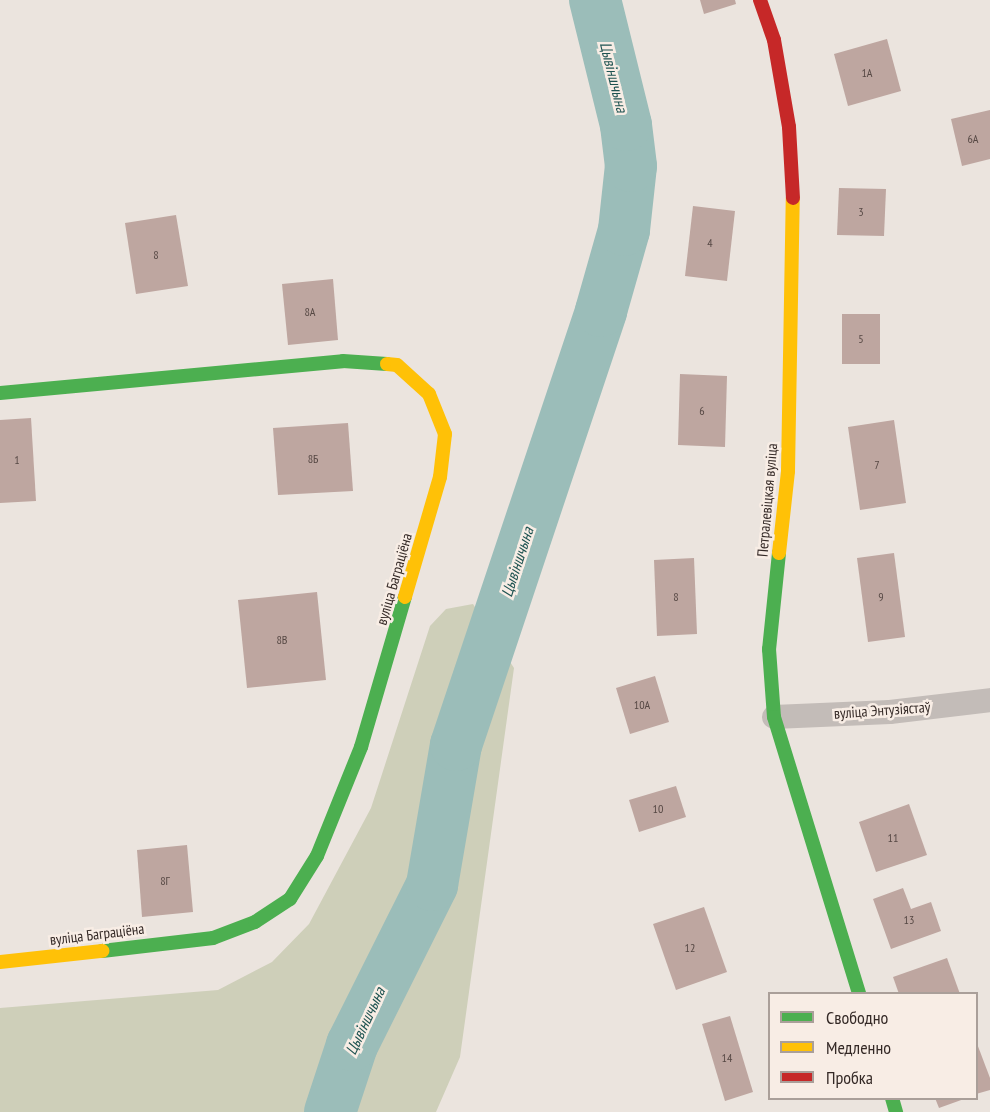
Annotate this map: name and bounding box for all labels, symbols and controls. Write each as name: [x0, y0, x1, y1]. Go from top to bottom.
water label: Цывіншчына: [596, 40, 632, 114]
house number: 1А: [861, 66, 873, 80]
house number: 6А: [967, 132, 979, 146]
house number: 3: [858, 205, 864, 219]
house number: 4: [707, 236, 713, 250]
house number: 8: [153, 248, 159, 262]
house number: 8А: [304, 305, 316, 319]
house number: 5: [858, 332, 864, 346]
house number: 6: [699, 404, 705, 418]
street label: Петралевіцкая вуліца: [753, 442, 781, 558]
house number: 8Б: [308, 452, 318, 466]
house number: 1: [14, 453, 20, 467]
house number: 7: [874, 458, 880, 472]
water label: Цывіншчына: [497, 525, 537, 599]
street label: вуліца Баграціёна: [372, 531, 416, 627]
house number: 8: [673, 590, 679, 604]
house number: 9: [878, 590, 884, 604]
house number: 8В: [276, 633, 288, 647]
house number: 10А: [634, 698, 650, 712]
street label: вуліца Энтузіястаў: [833, 698, 931, 722]
house number: 10: [653, 802, 663, 816]
house number: 11: [888, 831, 898, 845]
house number: 8Г: [160, 874, 170, 888]
house number: 13: [904, 913, 914, 927]
street label: вуліца Баграціёна: [49, 919, 145, 949]
house number: 12: [685, 941, 695, 955]
water label: Цывіншчына: [341, 984, 389, 1058]
legend: [768, 992, 978, 1100]
text: Свободно: [826, 1006, 888, 1029]
text: Медленно: [826, 1036, 891, 1059]
house number: 14: [722, 1051, 732, 1065]
text: Пробка: [826, 1066, 873, 1089]

